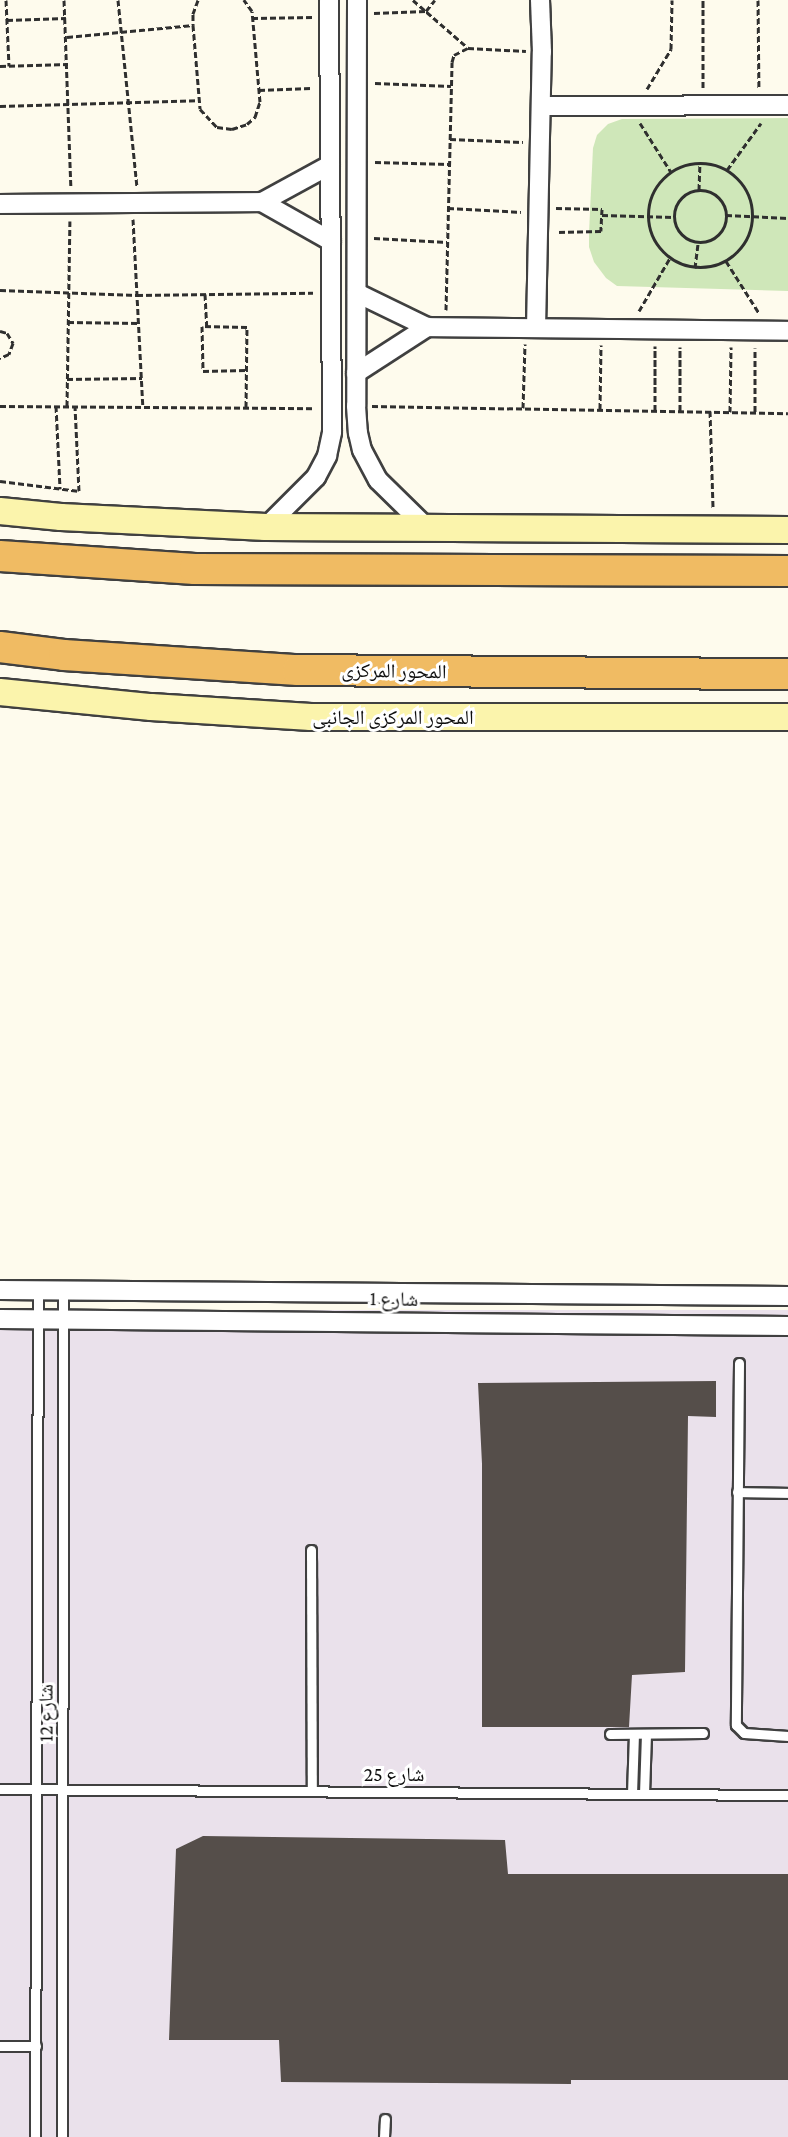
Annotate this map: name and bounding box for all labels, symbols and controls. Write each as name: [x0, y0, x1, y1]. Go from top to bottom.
street label: المحور المركزى: [341, 658, 447, 684]
street label: المحور المركزى الجانبى: [312, 705, 474, 729]
street label: شارع 1: [370, 1287, 418, 1311]
street label: شارع 12: [34, 1684, 58, 1742]
street label: شارع 25: [364, 1762, 424, 1786]

